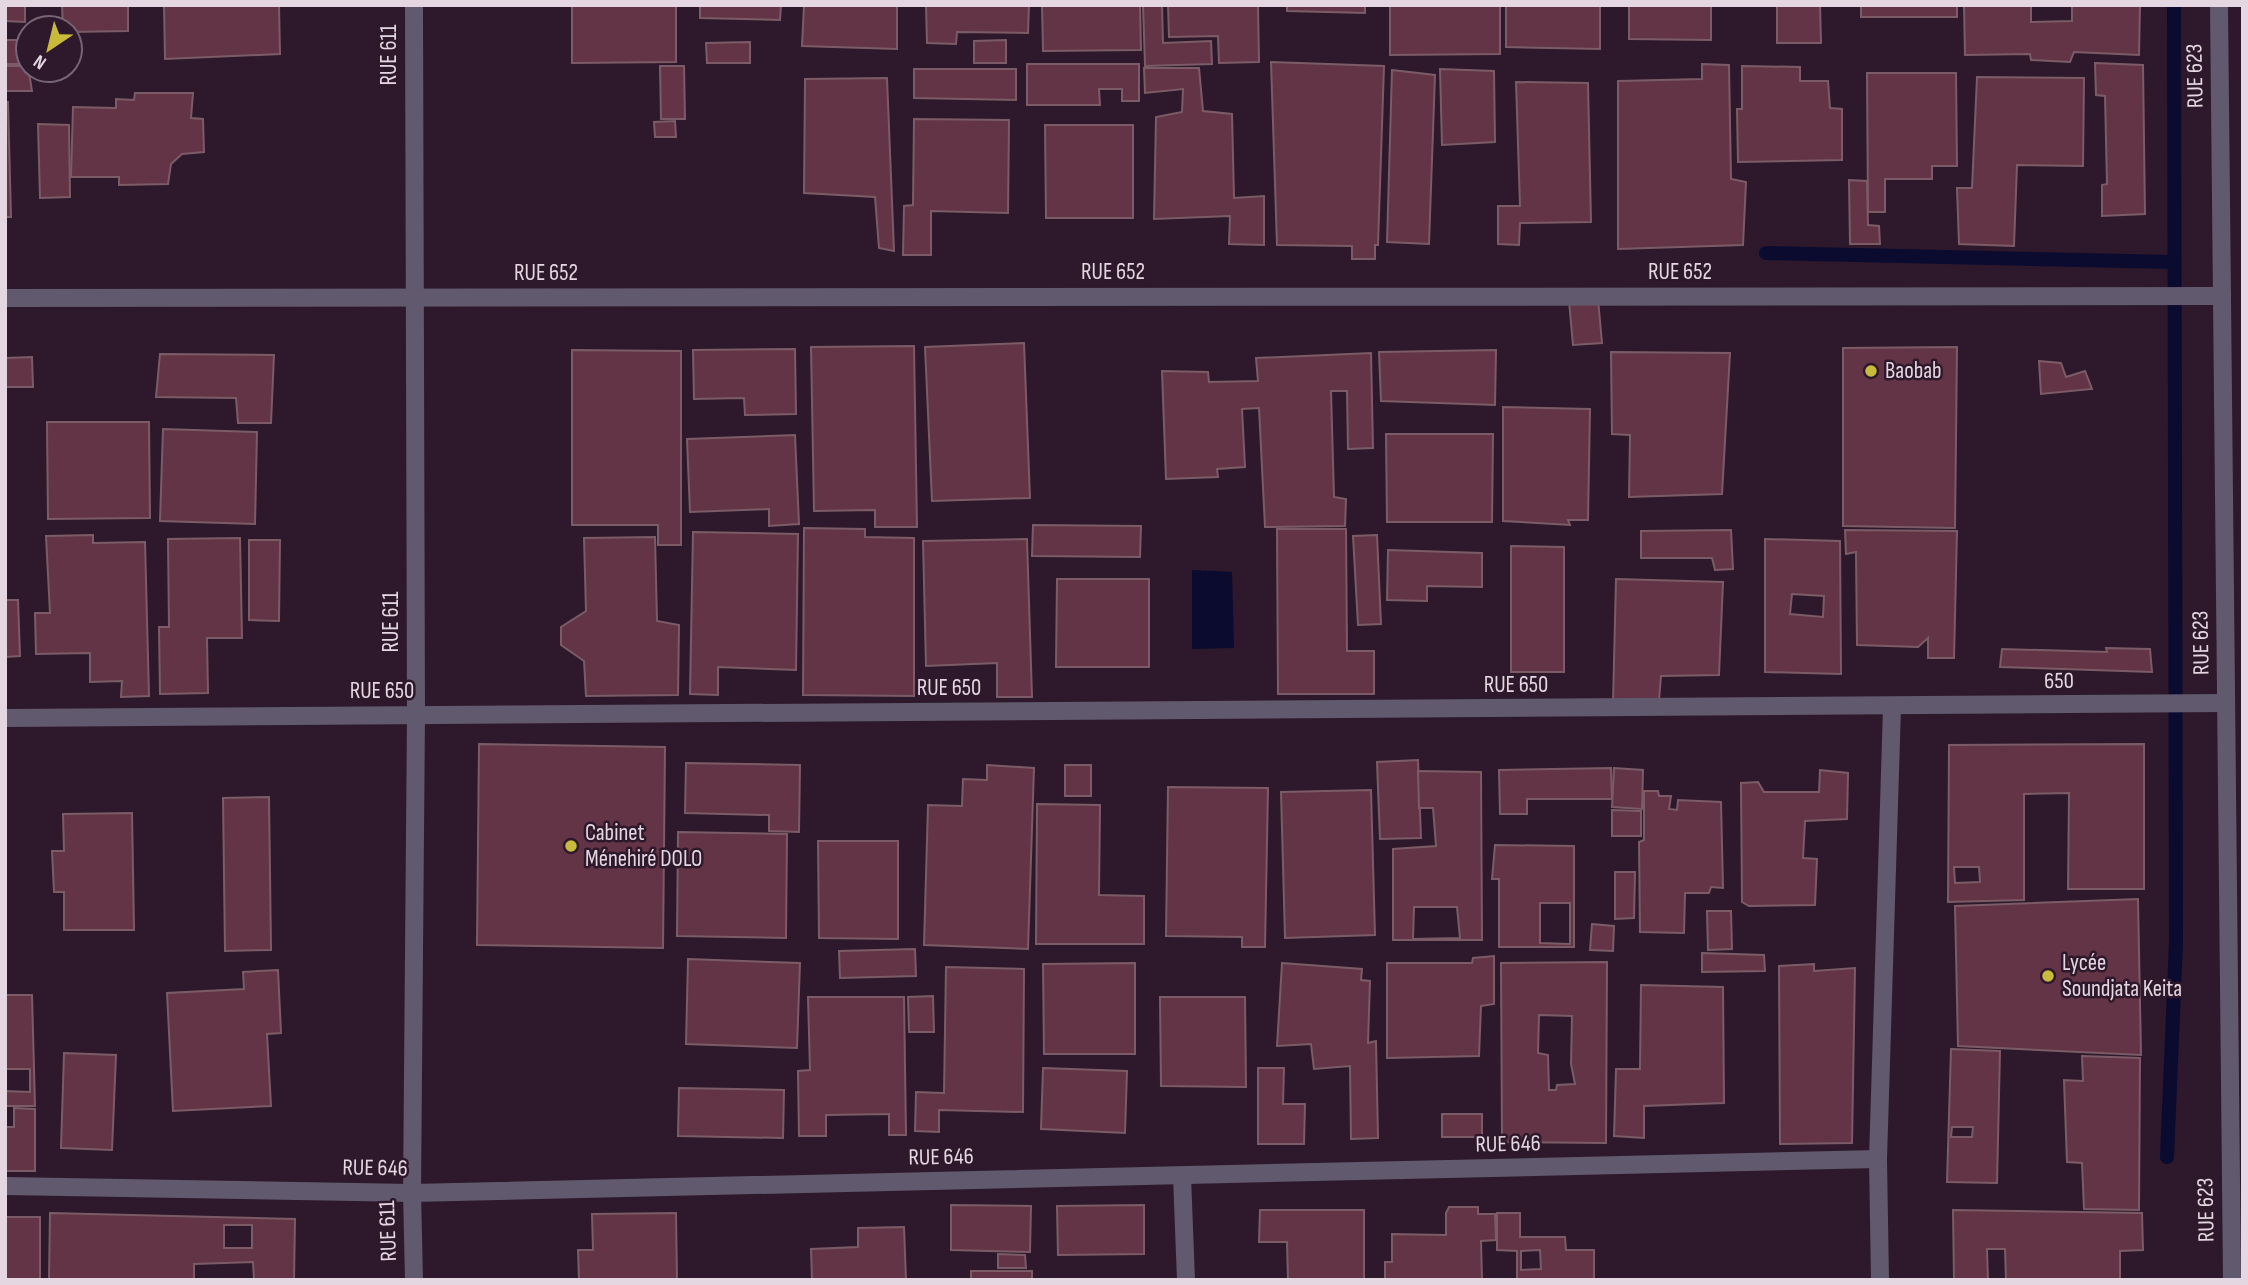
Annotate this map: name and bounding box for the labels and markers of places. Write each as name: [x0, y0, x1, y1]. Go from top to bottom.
place label: Baobab: [1885, 357, 1942, 385]
marker: Baobab: [1863, 363, 1879, 379]
place label: Cabinet Ménehiré DOLO: [585, 819, 702, 873]
marker: Cabinet Ménehiré DOLO: [563, 838, 579, 854]
place label: Lycée Soundjata Keita: [2062, 949, 2182, 1003]
marker: Lycée Soundjata Keita: [2040, 968, 2056, 984]

